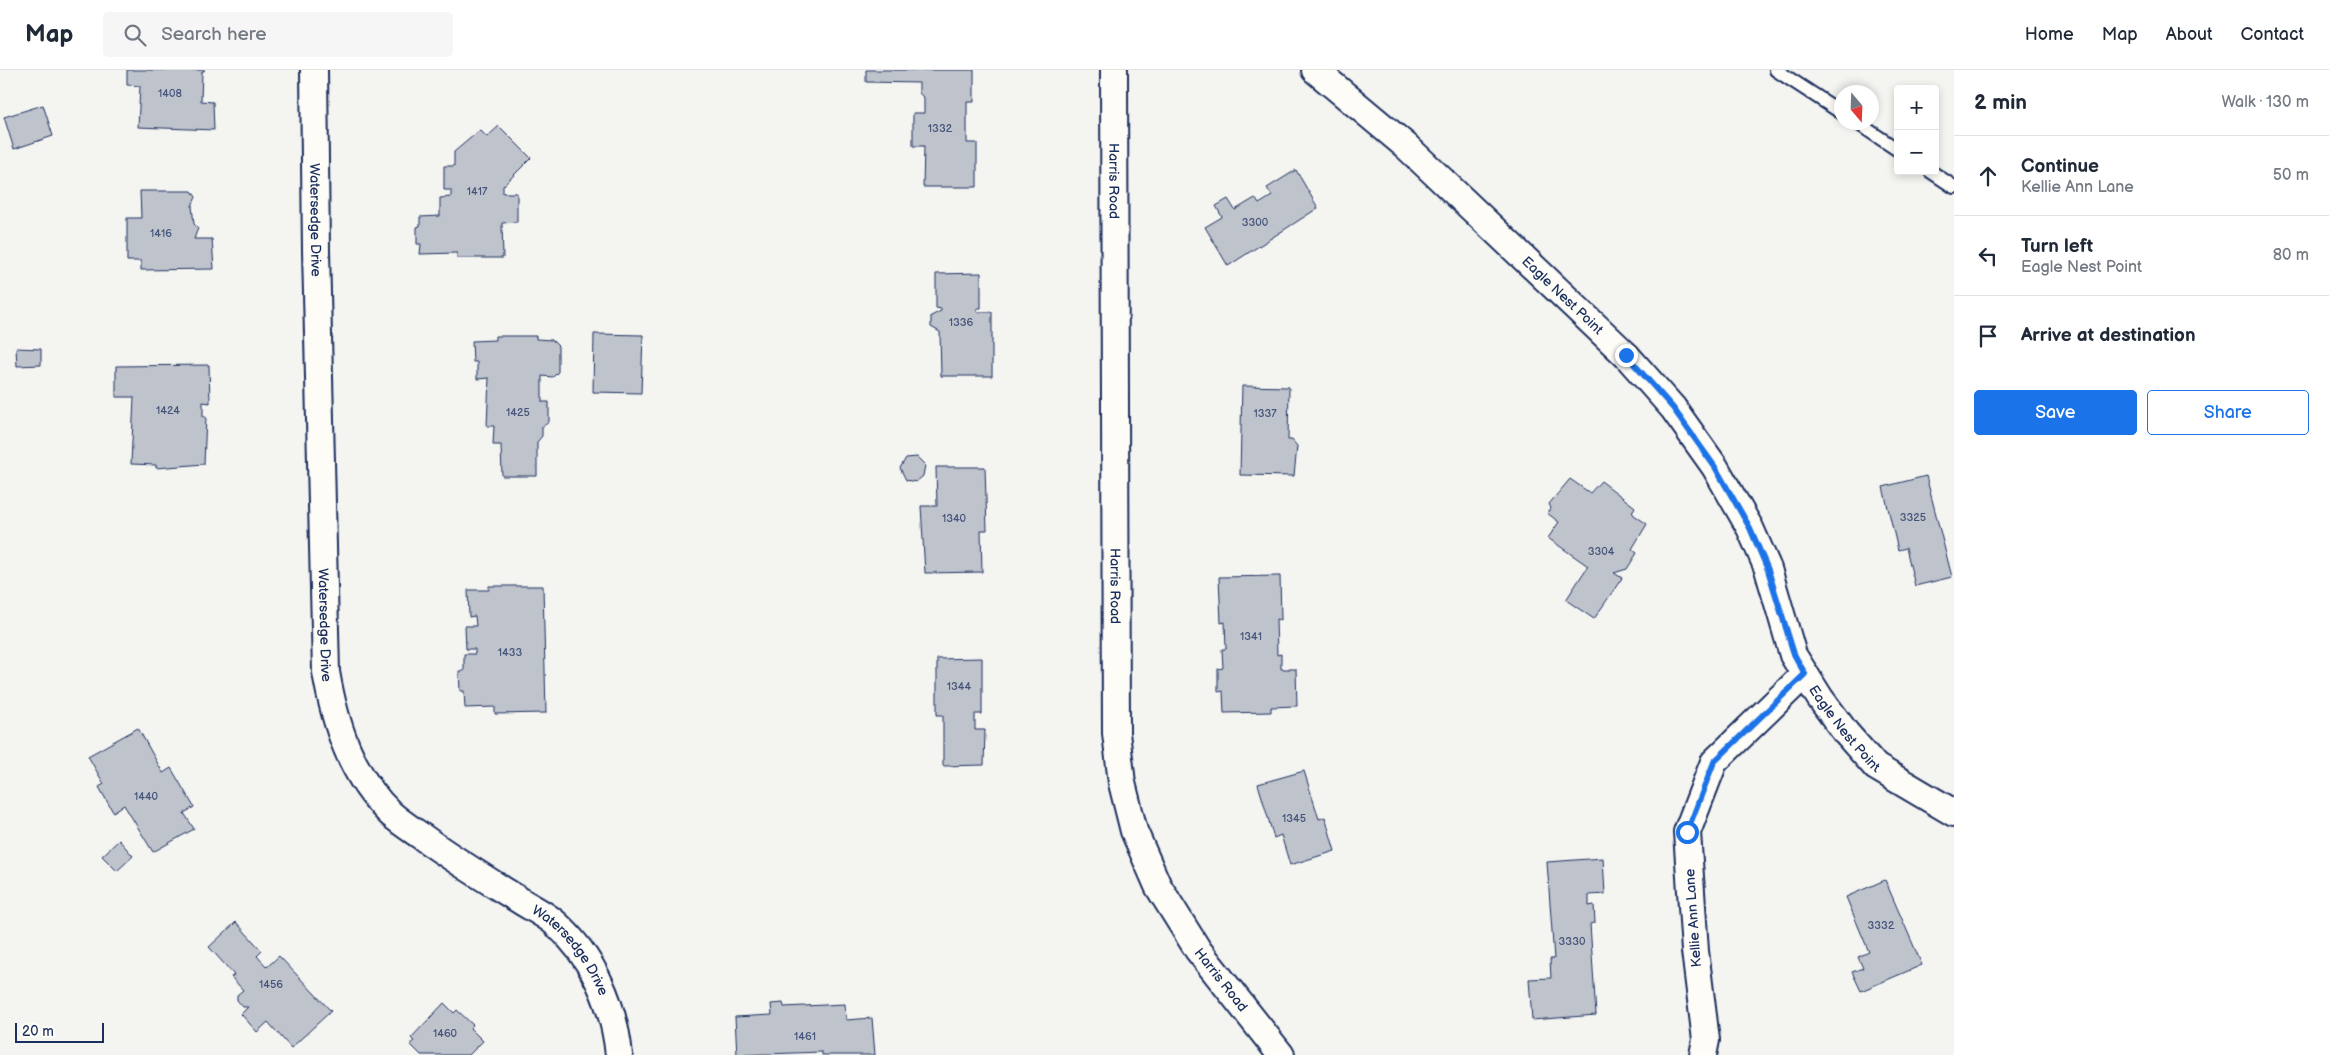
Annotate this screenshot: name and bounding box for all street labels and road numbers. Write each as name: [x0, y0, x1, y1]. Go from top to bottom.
street label: Harris Road: [1106, 143, 1123, 219]
street label: Watersedge Drive: [307, 163, 325, 277]
street label: Eagle Nest Point: [1519, 252, 1608, 338]
street label: Harris Road: [1107, 548, 1124, 624]
street label: Watersedge Drive: [315, 568, 336, 683]
street label: Eagle Nest Point: [1806, 682, 1884, 776]
street label: Kellie Ann Lane: [1681, 868, 1705, 968]
street label: Watersedge Drive: [529, 901, 612, 998]
street label: Harris Road: [1191, 944, 1252, 1015]

